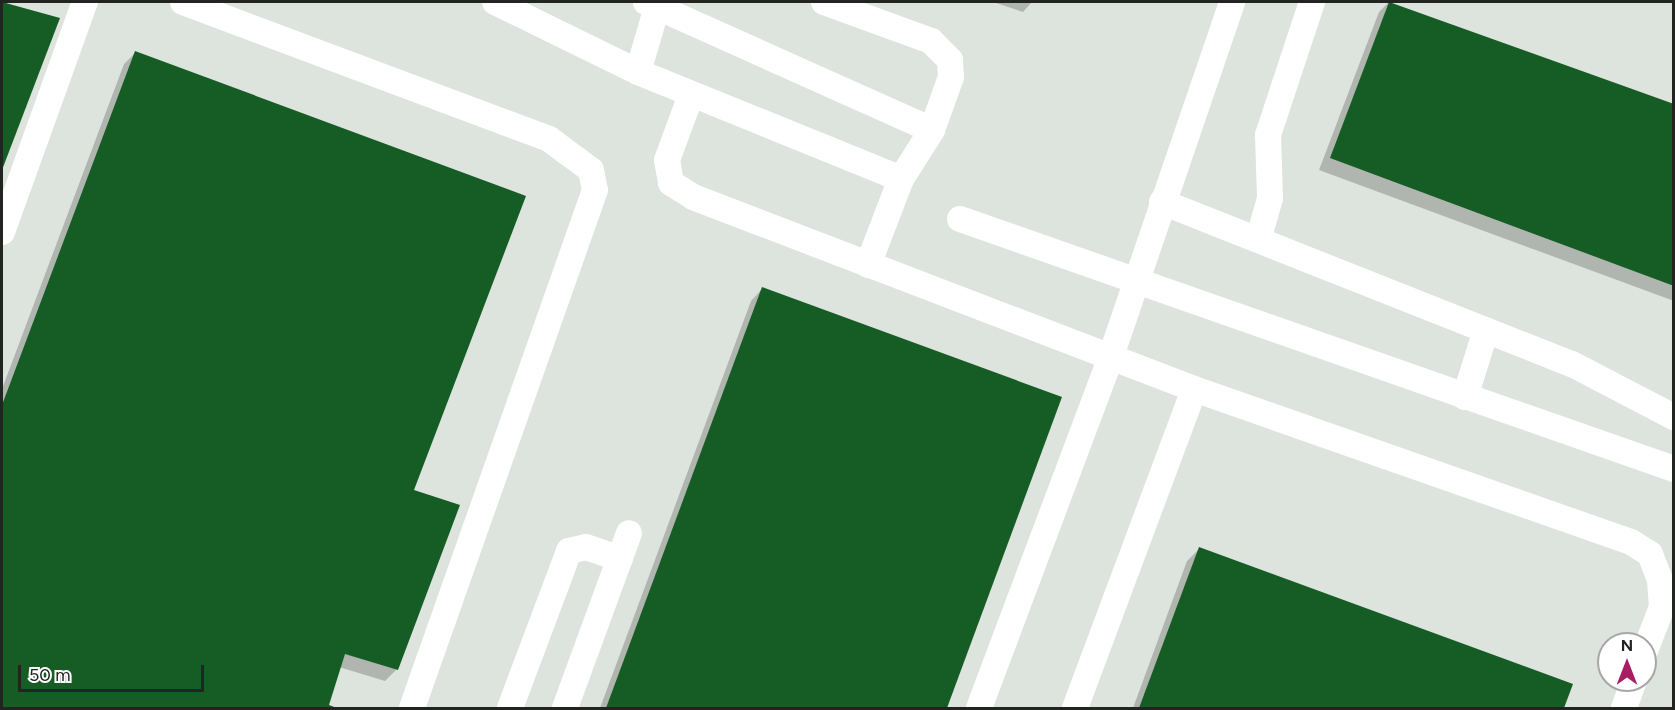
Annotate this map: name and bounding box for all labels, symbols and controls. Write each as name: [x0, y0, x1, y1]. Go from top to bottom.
north arrow: [1597, 632, 1657, 692]
text: N: [1621, 636, 1633, 655]
scale bar: [21, 653, 207, 691]
text: 50 m: [29, 664, 71, 686]

